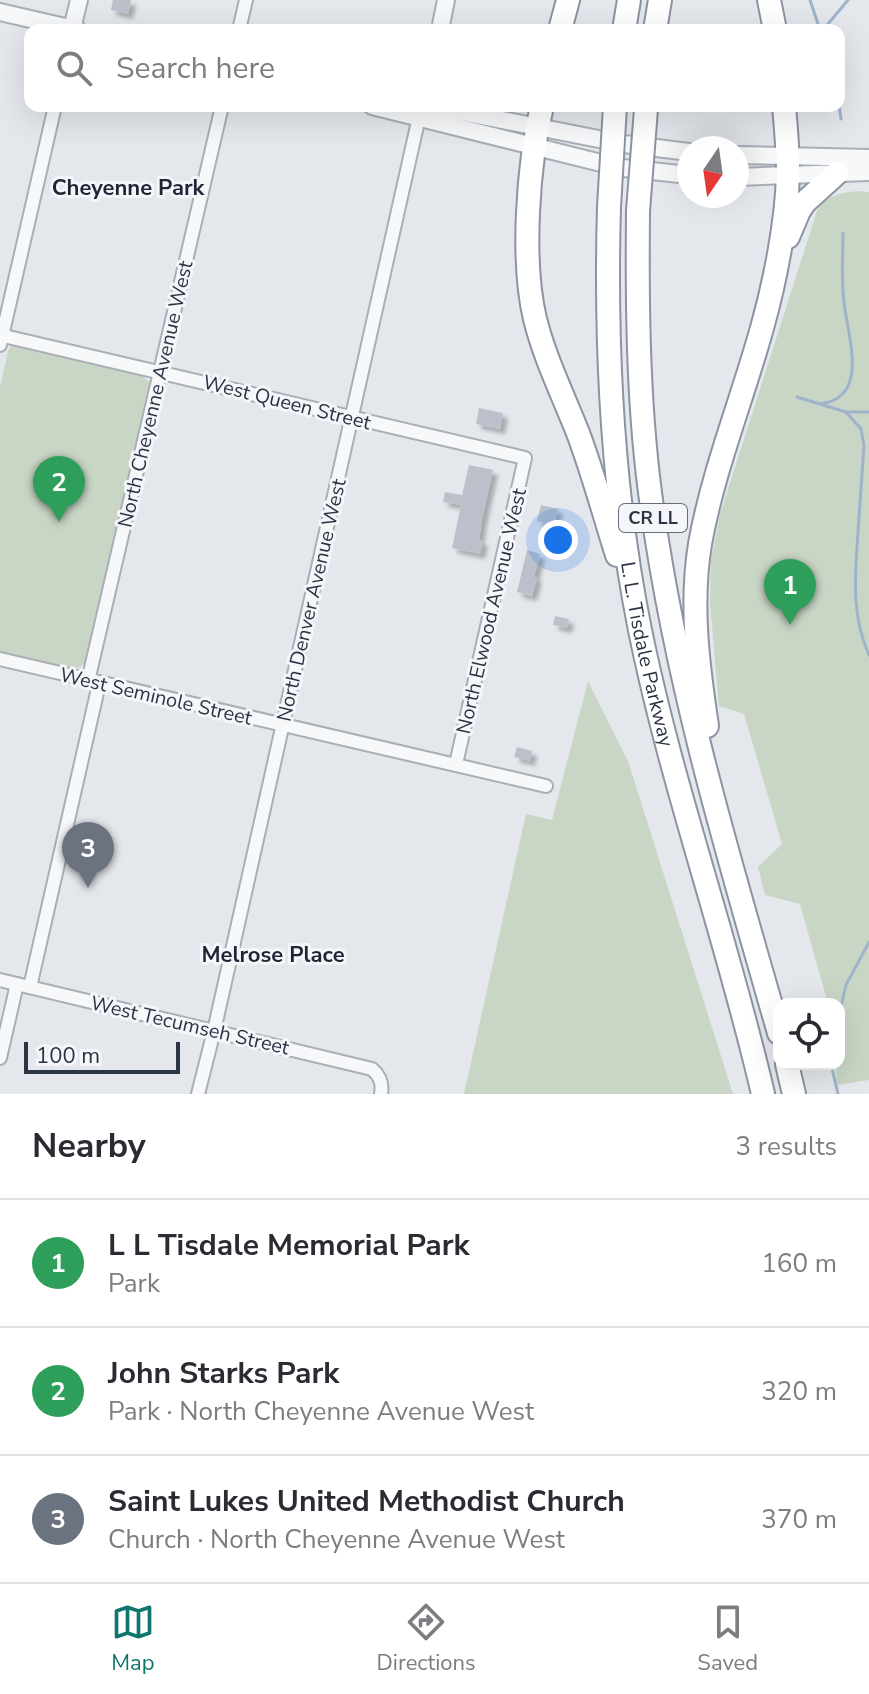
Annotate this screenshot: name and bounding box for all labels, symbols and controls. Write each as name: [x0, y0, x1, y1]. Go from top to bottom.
search box: [24, 24, 845, 112]
icon: search: [52, 46, 96, 90]
text: Search here: [116, 48, 275, 89]
north arrow: [677, 136, 749, 208]
district label: Cheyenne Park: [52, 173, 206, 203]
street label: North Cheyenne Avenue West: [112, 257, 200, 530]
street label: West Queen Street: [200, 369, 375, 437]
pin: 2: [33, 456, 85, 522]
street label: North Denver Avenue West: [270, 475, 353, 724]
street label: North Elwood Avenue West: [450, 485, 533, 737]
road number: CR LL: [619, 504, 687, 532]
your location: [538, 520, 578, 560]
pin: 1: [764, 559, 816, 625]
street label: L. L. Tisdale Parkway: [614, 560, 680, 750]
street label: West Seminole Street: [57, 661, 256, 732]
pin: 3: [62, 822, 114, 888]
district label: Melrose Place: [201, 940, 345, 970]
street label: West Tecumseh Street: [88, 989, 293, 1062]
map controls: [773, 998, 845, 1070]
button: locate: [773, 998, 845, 1070]
scale bar: [24, 1038, 180, 1074]
text: 100 m: [36, 1041, 100, 1071]
text: Nearby: [32, 1123, 146, 1169]
text: 3 results: [736, 1129, 837, 1164]
text: L L Tisdale Memorial Park: [108, 1225, 470, 1266]
text: 1: [50, 1246, 66, 1281]
text: 160 m: [761, 1246, 837, 1281]
text: Park: [108, 1266, 160, 1301]
text: John Starks Park: [108, 1353, 339, 1394]
text: 2: [50, 1374, 66, 1409]
text: 320 m: [761, 1374, 837, 1409]
text: Park · North Cheyenne Avenue West: [108, 1394, 534, 1429]
text: Saint Lukes United Methodist Church: [108, 1481, 625, 1522]
text: 3: [50, 1502, 66, 1537]
text: 370 m: [761, 1502, 837, 1537]
text: Church · North Cheyenne Avenue West: [108, 1522, 565, 1557]
tab: Map: [111, 1600, 155, 1678]
tab: Directions: [377, 1600, 476, 1678]
tab: Saved: [697, 1600, 758, 1678]

